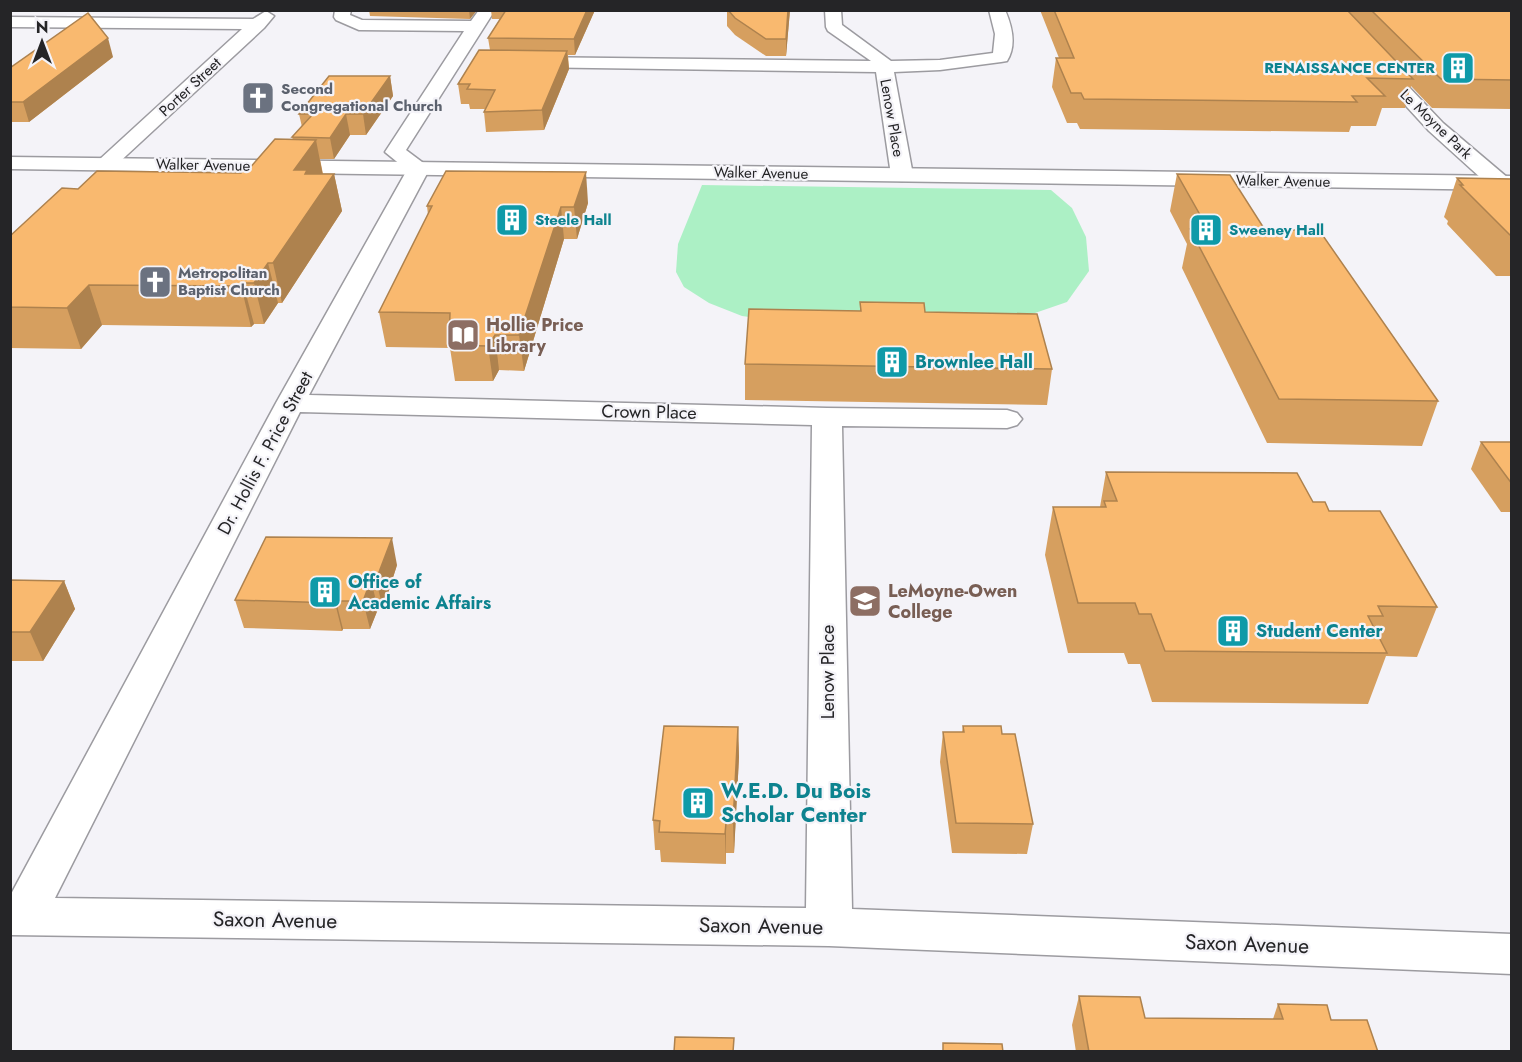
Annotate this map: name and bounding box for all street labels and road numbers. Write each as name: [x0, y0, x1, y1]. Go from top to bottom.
street label: Porter Street: [154, 52, 226, 122]
street label: Lenow Place: [874, 77, 910, 159]
street label: Le Moyne Park: [1395, 84, 1477, 164]
street label: Walker Avenue: [156, 153, 251, 177]
street label: Walker Avenue: [714, 161, 809, 185]
street label: Walker Avenue: [1236, 169, 1331, 193]
street label: Dr. Hollis F. Price Street: [211, 366, 319, 539]
street label: Crown Place: [601, 398, 697, 426]
street label: Lenow Place: [815, 625, 841, 719]
street label: Saxon Avenue: [213, 904, 338, 936]
street label: Saxon Avenue: [699, 910, 824, 942]
street label: Saxon Avenue: [1184, 927, 1310, 961]

